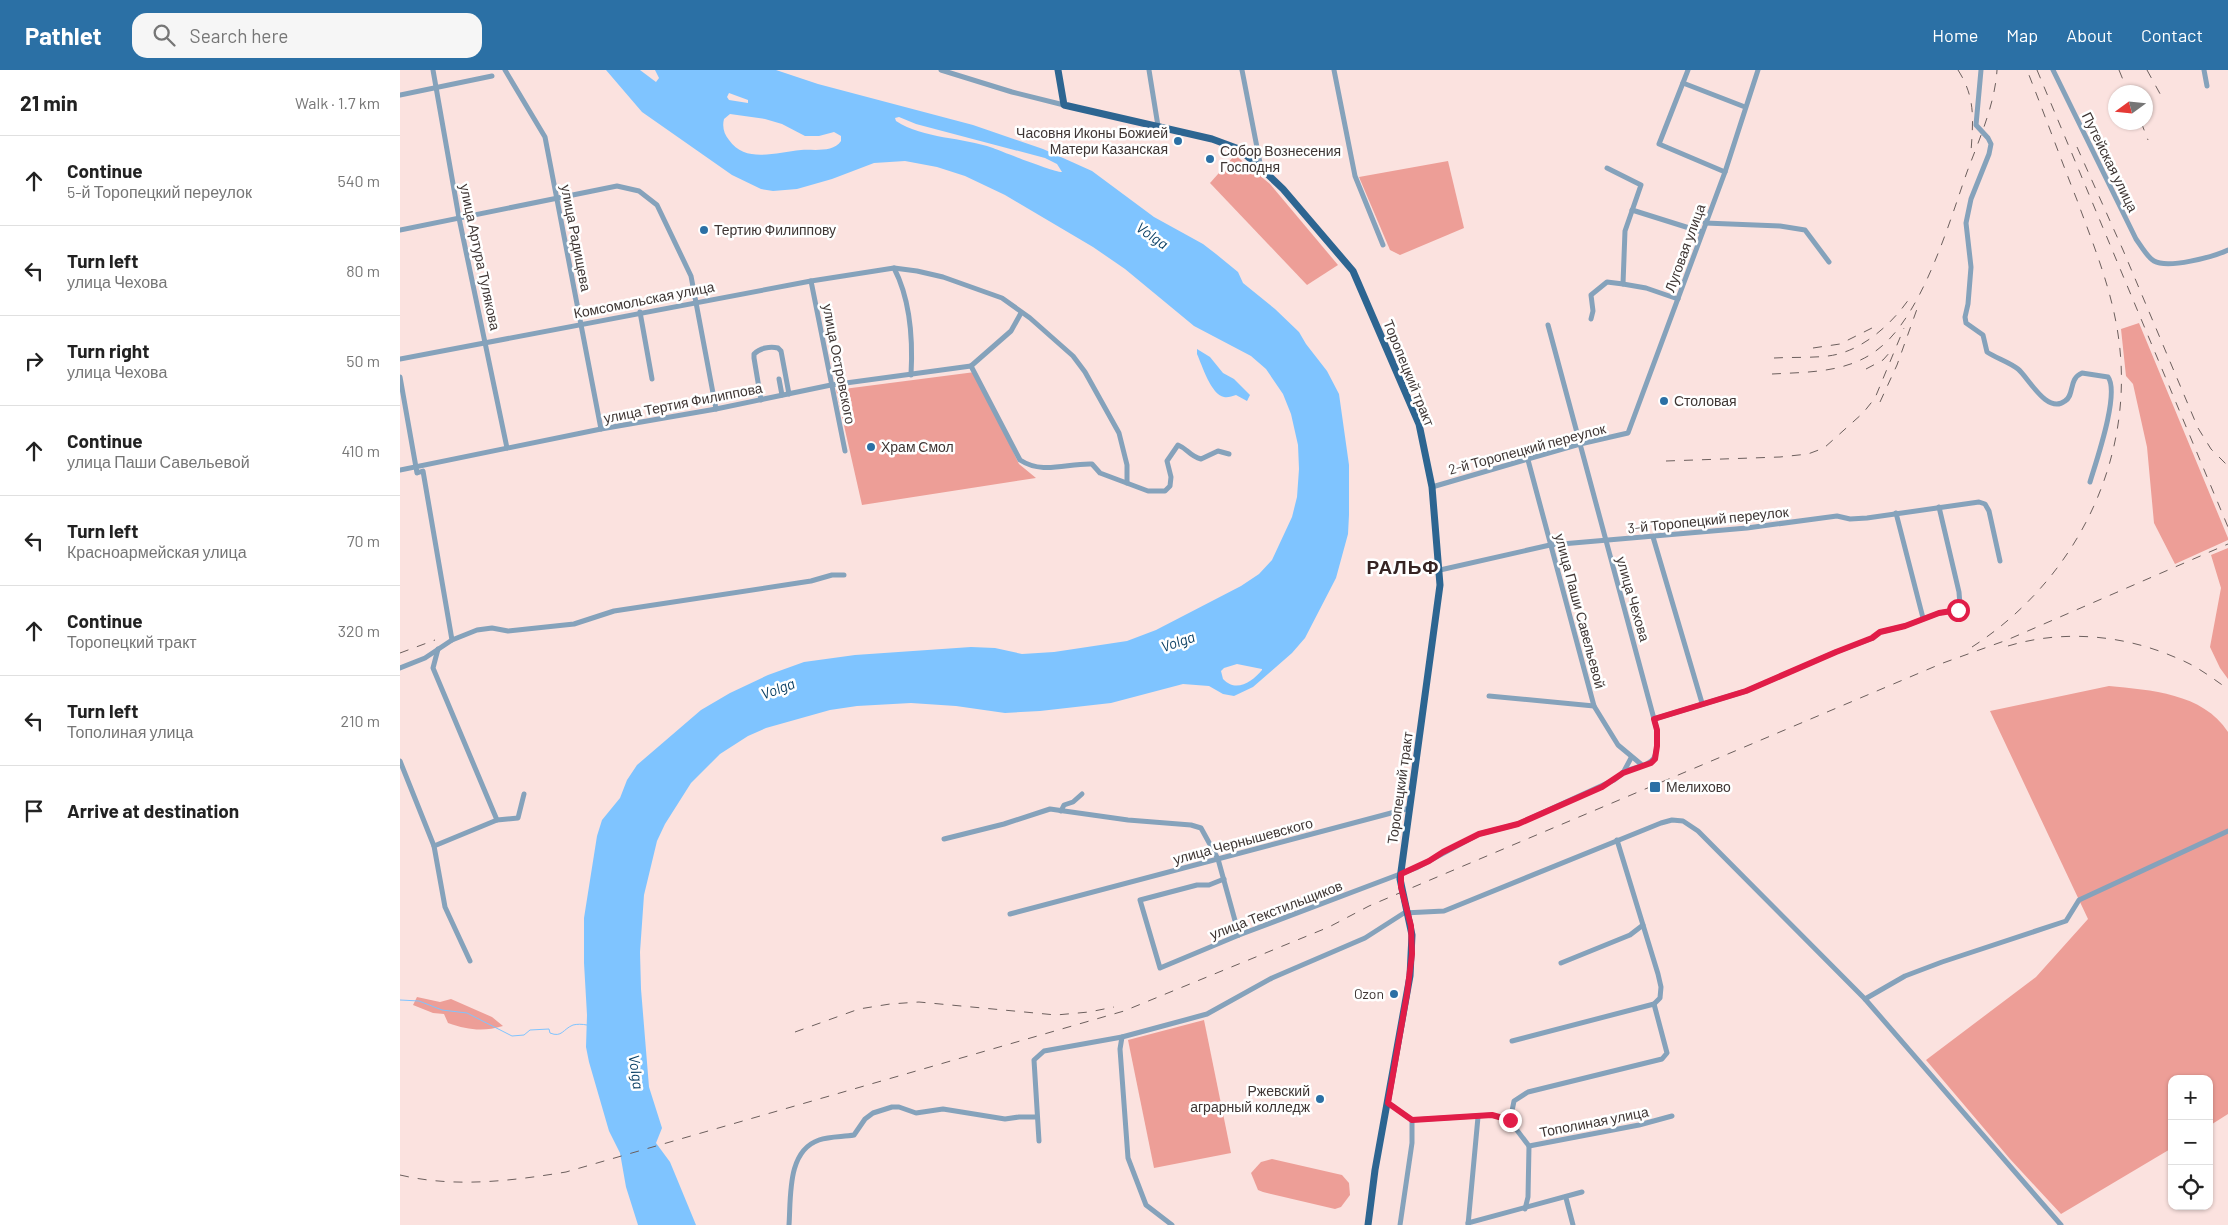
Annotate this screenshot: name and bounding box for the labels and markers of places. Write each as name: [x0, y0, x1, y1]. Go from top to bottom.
place label: Часовня Иконы Божией Матери Казанская: [1016, 124, 1168, 157]
marker: Часовня Иконы Божией Матери Казанская: [1172, 135, 1184, 147]
place label: Собор Вознесения Господня: [1220, 142, 1341, 175]
marker: Собор Вознесения Господня: [1204, 153, 1216, 165]
place label: Тертию Филиппову: [714, 221, 836, 238]
marker: Тертию Филиппову: [698, 224, 710, 236]
place label: Столовая: [1674, 392, 1737, 409]
marker: Столовая: [1658, 395, 1670, 407]
place label: Храм Смол: [881, 438, 954, 455]
marker: Храм Смол: [865, 441, 877, 453]
place label: Мелихово: [1666, 778, 1731, 795]
marker: Мелихово: [1648, 780, 1662, 794]
place label: Ozon: [1354, 985, 1384, 1002]
marker: Ozon: [1388, 988, 1400, 1000]
place label: Ржевский аграрный колледж: [1190, 1082, 1311, 1115]
marker: Ржевский аграрный колледж: [1314, 1093, 1326, 1105]

